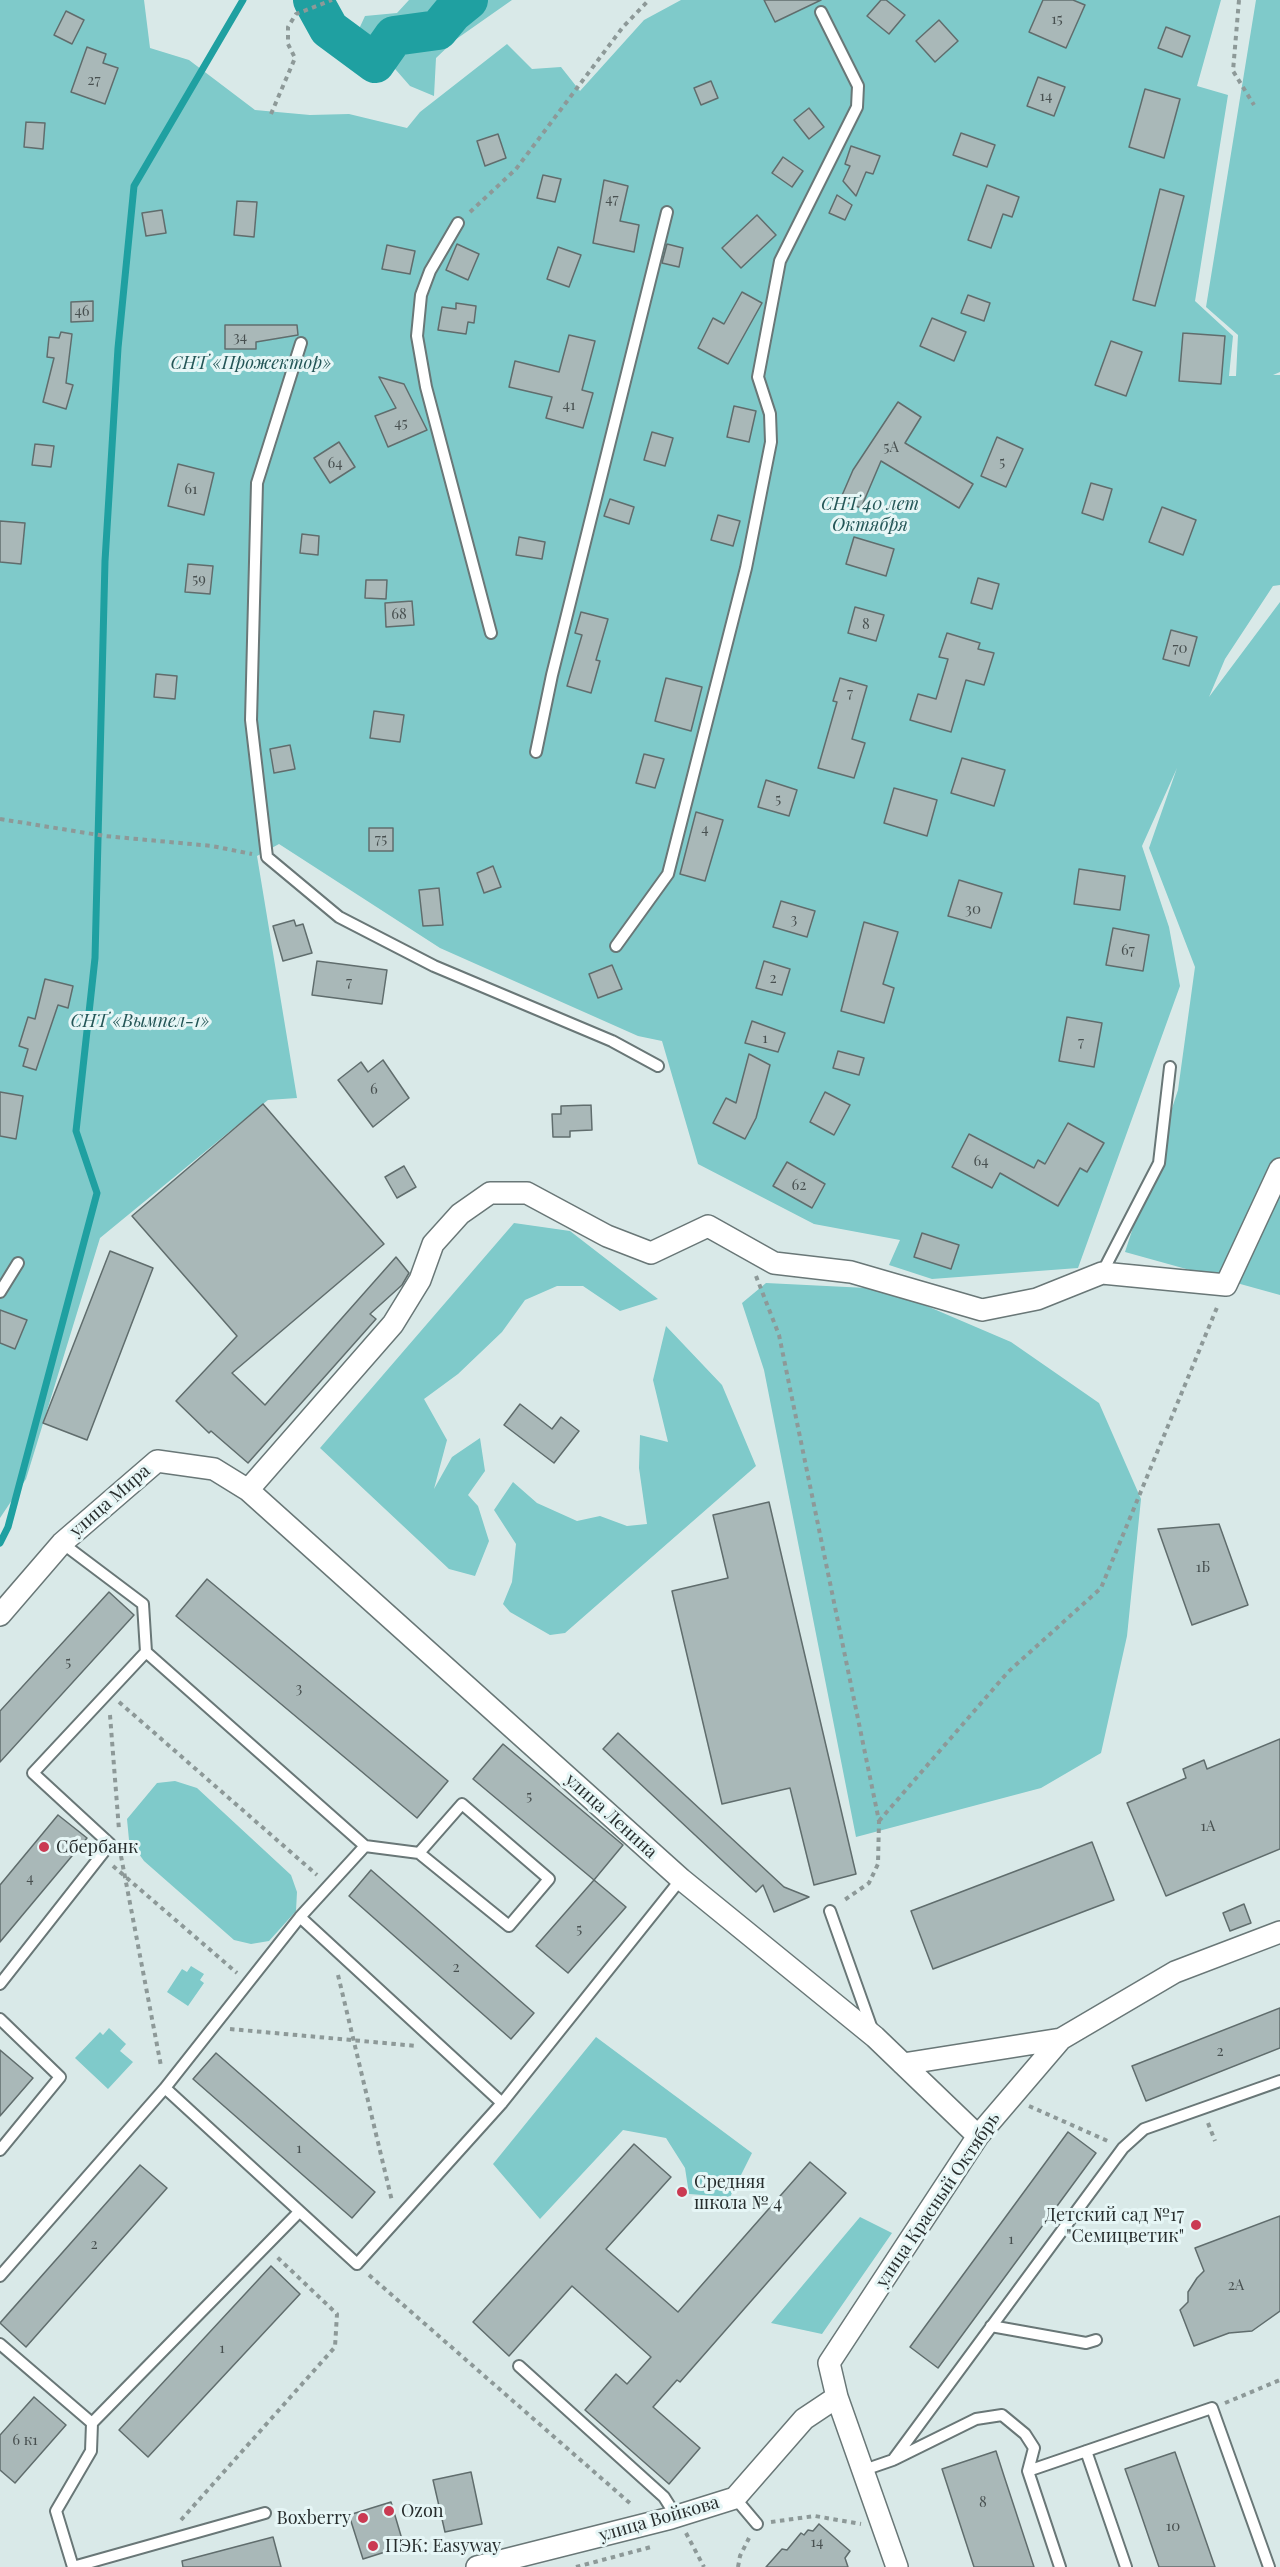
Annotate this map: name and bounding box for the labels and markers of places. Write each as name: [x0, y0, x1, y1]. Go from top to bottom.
place label: Сбербанк: [56, 1836, 138, 1858]
marker: Сбербанк: [37, 1840, 51, 1854]
place label: Средняя школа № 4: [694, 2171, 782, 2214]
marker: Средняя школа № 4: [675, 2185, 689, 2199]
place label: Детский сад №17 "Семицветик": [1045, 2204, 1184, 2246]
marker: Детский сад №17 "Семицветик": [1189, 2218, 1203, 2232]
place label: Ozon: [401, 2500, 444, 2522]
marker: Ozon: [382, 2504, 396, 2518]
place label: Boxberry: [277, 2507, 351, 2529]
marker: Boxberry: [356, 2511, 370, 2525]
place label: ПЭК: Easyway: [385, 2535, 501, 2557]
marker: ПЭК: Easyway: [366, 2539, 380, 2553]

